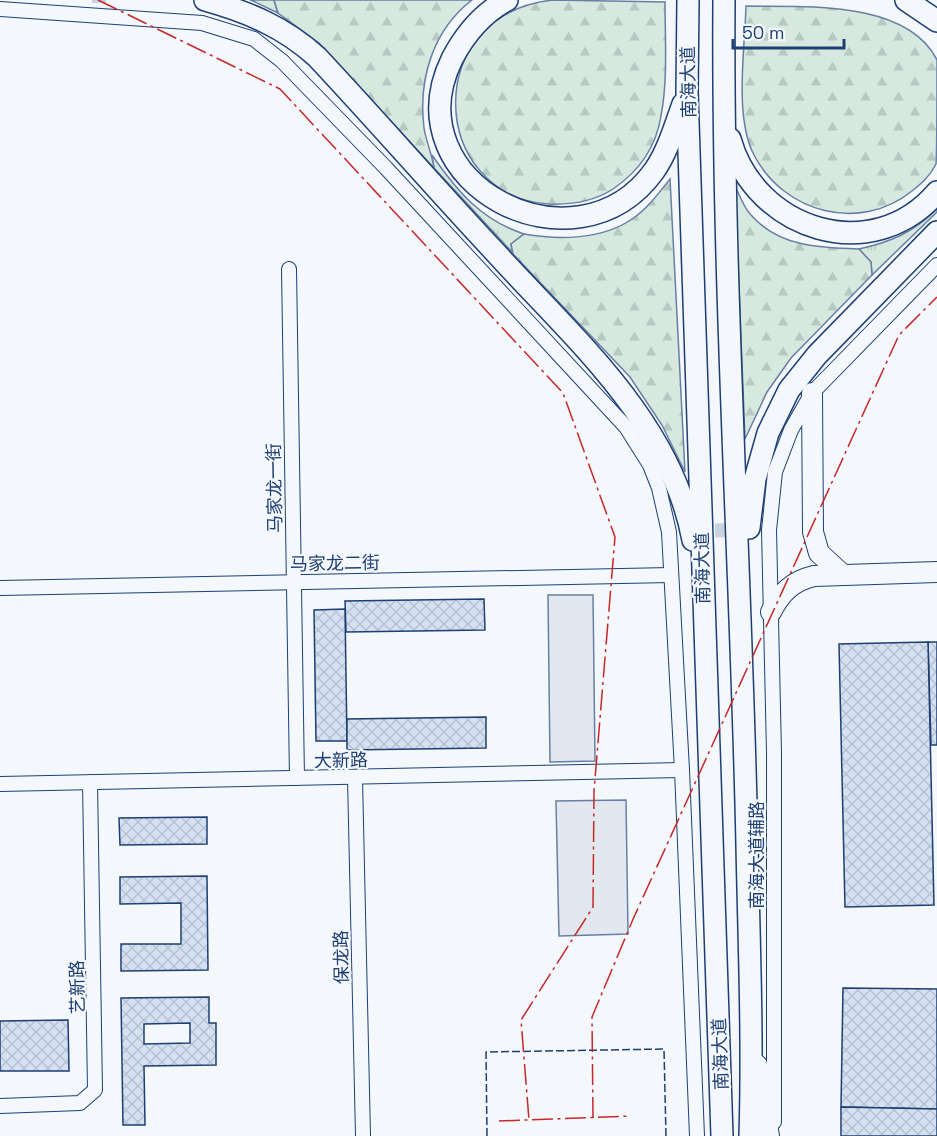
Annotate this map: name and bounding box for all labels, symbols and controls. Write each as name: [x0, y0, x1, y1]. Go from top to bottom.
scale bar: [733, 12, 844, 50]
text: 50 m: [742, 21, 784, 44]
street label: 南海大道: [676, 46, 700, 118]
street label: 马家龙一街: [262, 443, 286, 533]
street label: 南海大道: [690, 532, 714, 604]
street label: 马家龙二街: [290, 551, 380, 575]
street label: 大新路: [314, 748, 368, 772]
street label: 南海大道辅路: [745, 801, 768, 909]
street label: 保龙路: [329, 930, 353, 984]
street label: 艺新路: [65, 960, 89, 1014]
street label: 南海大道: [707, 1018, 733, 1090]

